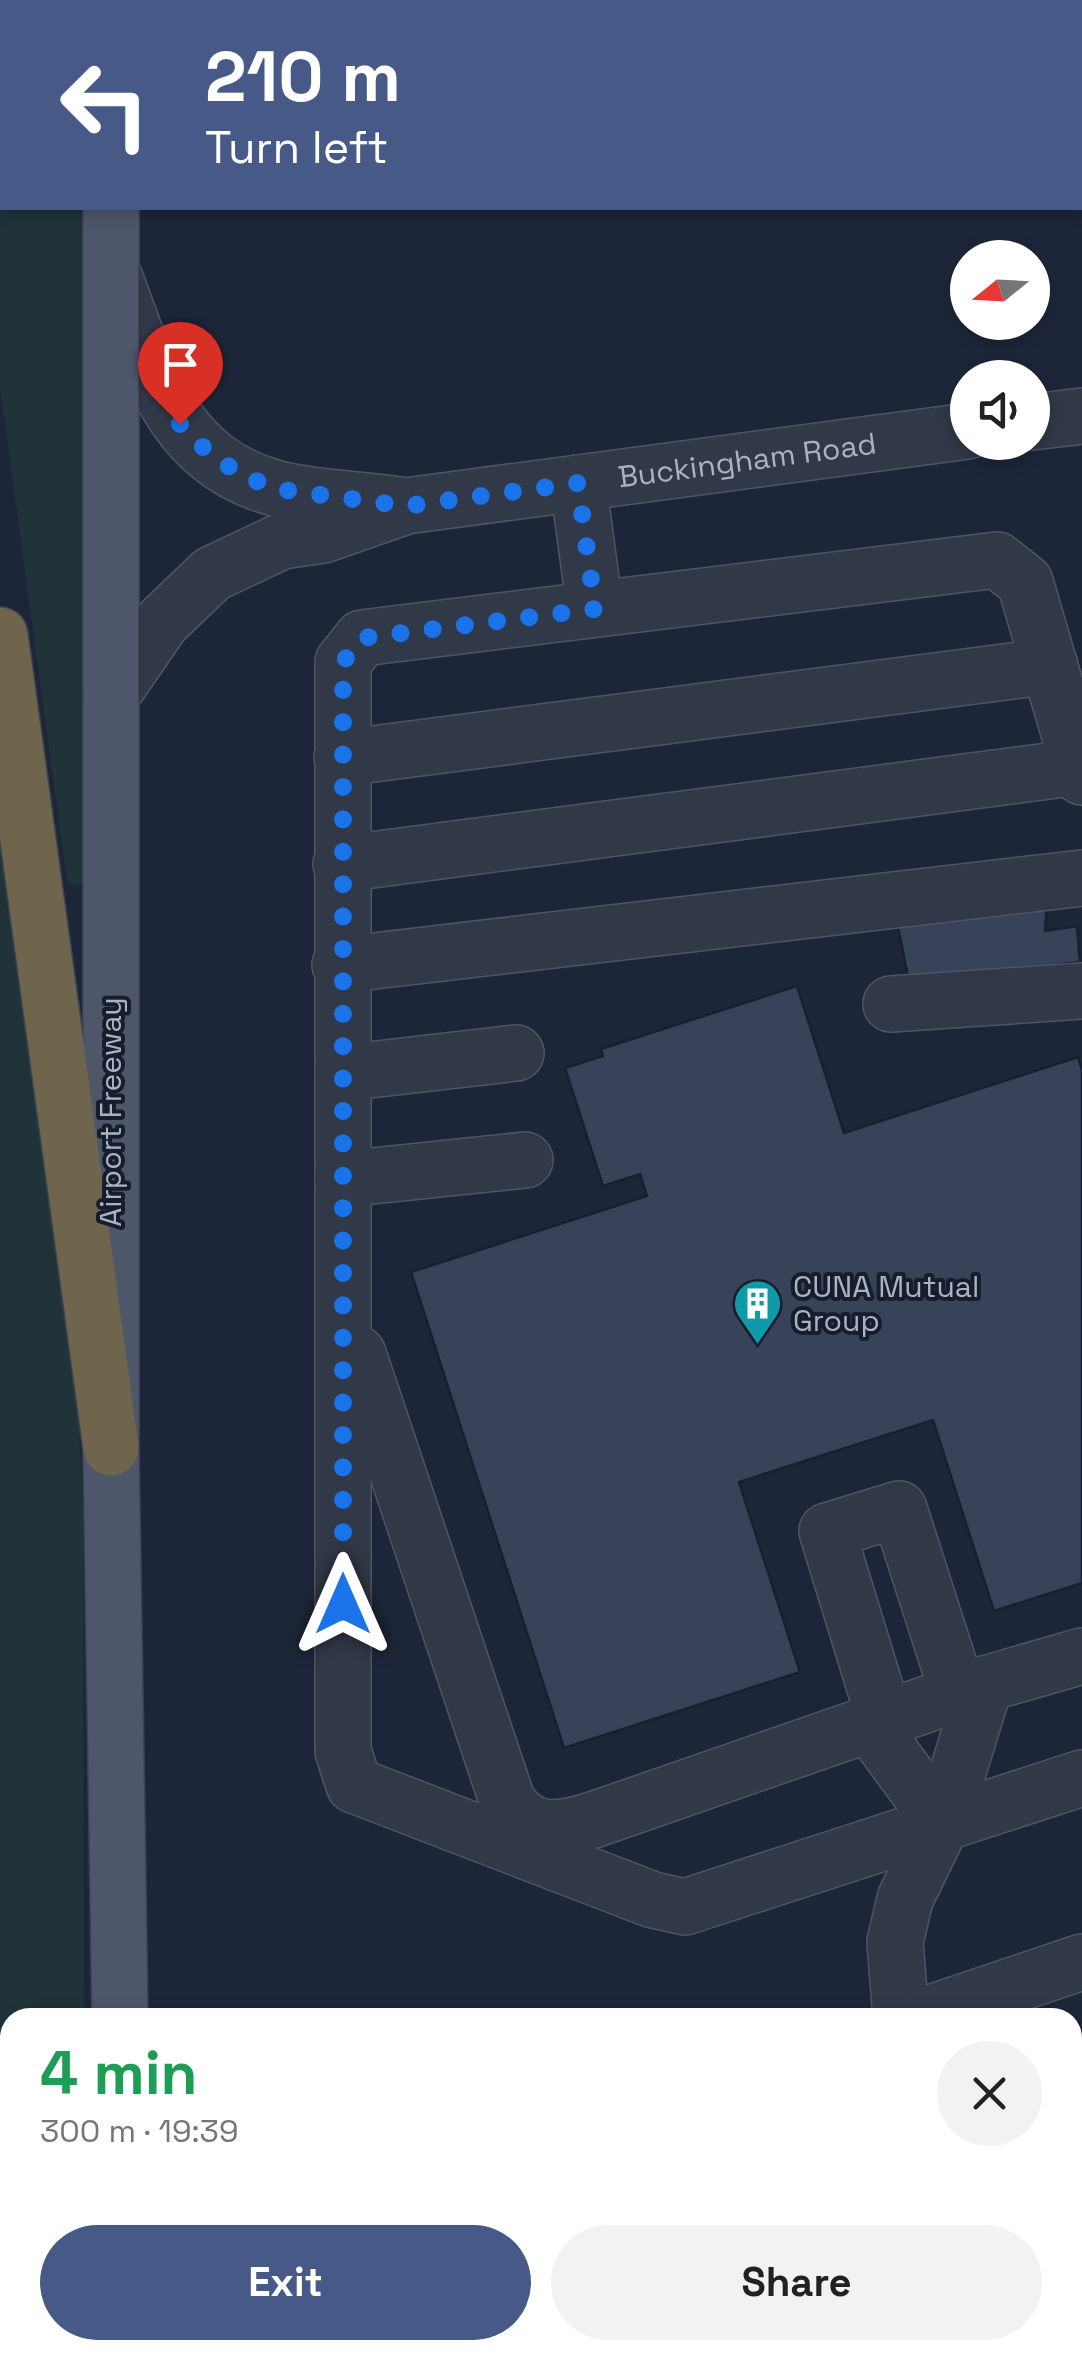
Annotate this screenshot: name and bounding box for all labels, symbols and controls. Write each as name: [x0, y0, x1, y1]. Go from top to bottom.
text: 210 m: [205, 32, 401, 121]
icon: left: [40, 40, 170, 170]
text: Turn left: [205, 119, 388, 176]
north arrow: [950, 240, 1050, 340]
map controls: [950, 240, 1050, 460]
pin: [138, 322, 223, 425]
icon: arrive: [153, 337, 208, 392]
button: sound: [950, 360, 1050, 460]
street label: Buckingham Road: [615, 423, 878, 497]
street label: Airport Freeway: [91, 997, 130, 1227]
place label: CUNA Mutual Group: [793, 1267, 979, 1340]
building icon: CUNA Mutual Group: [732, 1278, 784, 1346]
position arrow: [291, 1552, 395, 1656]
text: 4 min: [40, 2035, 198, 2112]
button: close: [937, 2041, 1042, 2146]
text: 300 m · 19:39: [40, 2111, 239, 2151]
button: Exit: [40, 2225, 531, 2340]
button: Share: [551, 2225, 1042, 2340]

